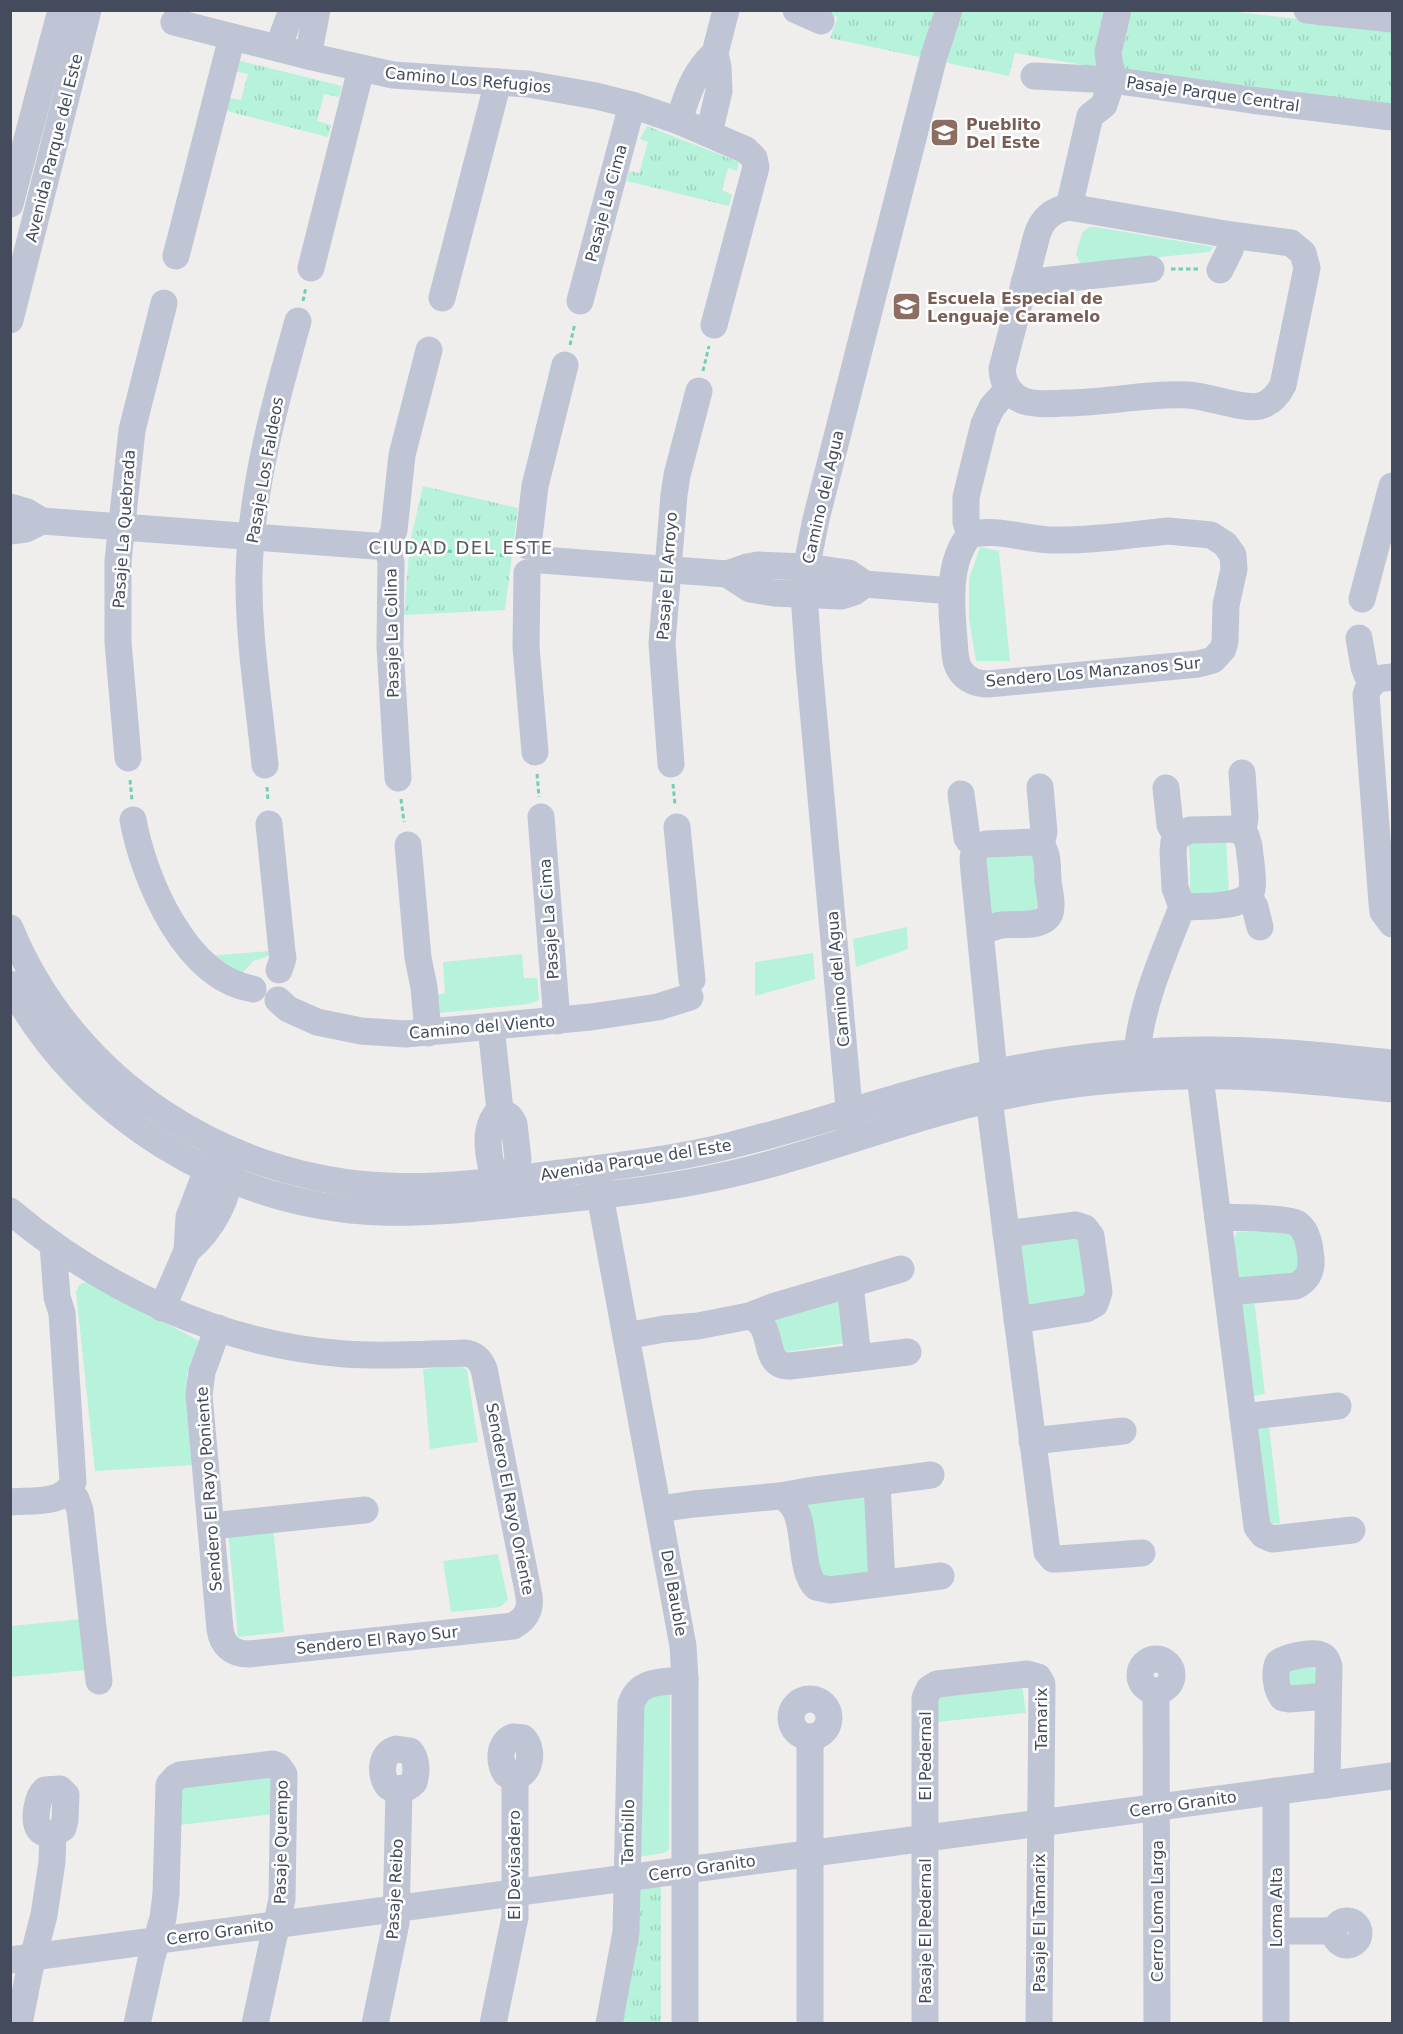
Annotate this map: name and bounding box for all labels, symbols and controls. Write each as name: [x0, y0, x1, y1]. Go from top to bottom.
street label: Avenida Parque del Este: [21, 52, 87, 244]
street label: Camino Los Refugios: [384, 63, 552, 97]
street label: Pasaje Parque Central: [1125, 72, 1301, 116]
place label: Pueblito Del Este: [966, 115, 1041, 152]
school or university icon: Pueblito Del Este: [929, 117, 961, 149]
street label: Pasaje La Cima: [581, 142, 631, 264]
place label: Escuela Especial de Lenguaje Caramelo: [927, 289, 1103, 326]
school or university icon: Escuela Especial de Lenguaje Caramelo: [890, 291, 922, 323]
street label: Pasaje Los Faldeos: [243, 395, 287, 545]
street label: Camino del Agua: [798, 428, 848, 566]
street label: Pasaje La Quebrada: [109, 449, 139, 609]
street label: Pasaje El Arroyo: [653, 511, 681, 641]
district label: CIUDAD DEL ESTE: [368, 537, 554, 558]
street label: Pasaje La Colina: [381, 568, 403, 698]
street label: Sendero Los Manzanos Sur: [985, 653, 1201, 691]
street label: Pasaje La Cima: [535, 858, 563, 980]
street label: Camino del Agua: [823, 910, 853, 1048]
street label: Camino del Viento: [408, 1011, 556, 1043]
street label: Avenida Parque del Este: [539, 1135, 733, 1185]
street label: Sendero El Rayo Poniente: [192, 1386, 226, 1592]
street label: Sendero El Rayo Oriente: [482, 1401, 538, 1597]
street label: Del Bauble: [657, 1548, 691, 1638]
street label: Sendero El Rayo Sur: [295, 1622, 459, 1658]
street label: Tamarix: [1032, 1688, 1051, 1751]
street label: El Pedernal: [916, 1711, 935, 1801]
street label: Pasaje Quempo: [270, 1780, 292, 1904]
street label: Cerro Granito: [1128, 1787, 1238, 1821]
street label: Tambillo: [618, 1799, 638, 1866]
street label: El Devisadero: [505, 1810, 524, 1920]
street label: Pasaje Reibo: [383, 1838, 407, 1940]
street label: Cerro Loma Larga: [1148, 1840, 1167, 1982]
street label: Cerro Granito: [647, 1851, 757, 1885]
street label: Pasaje El Tamarix: [1030, 1854, 1049, 1992]
street label: Pasaje El Pedernal: [916, 1858, 935, 2004]
street label: Loma Alta: [1267, 1867, 1286, 1947]
street label: Cerro Granito: [165, 1915, 275, 1949]

